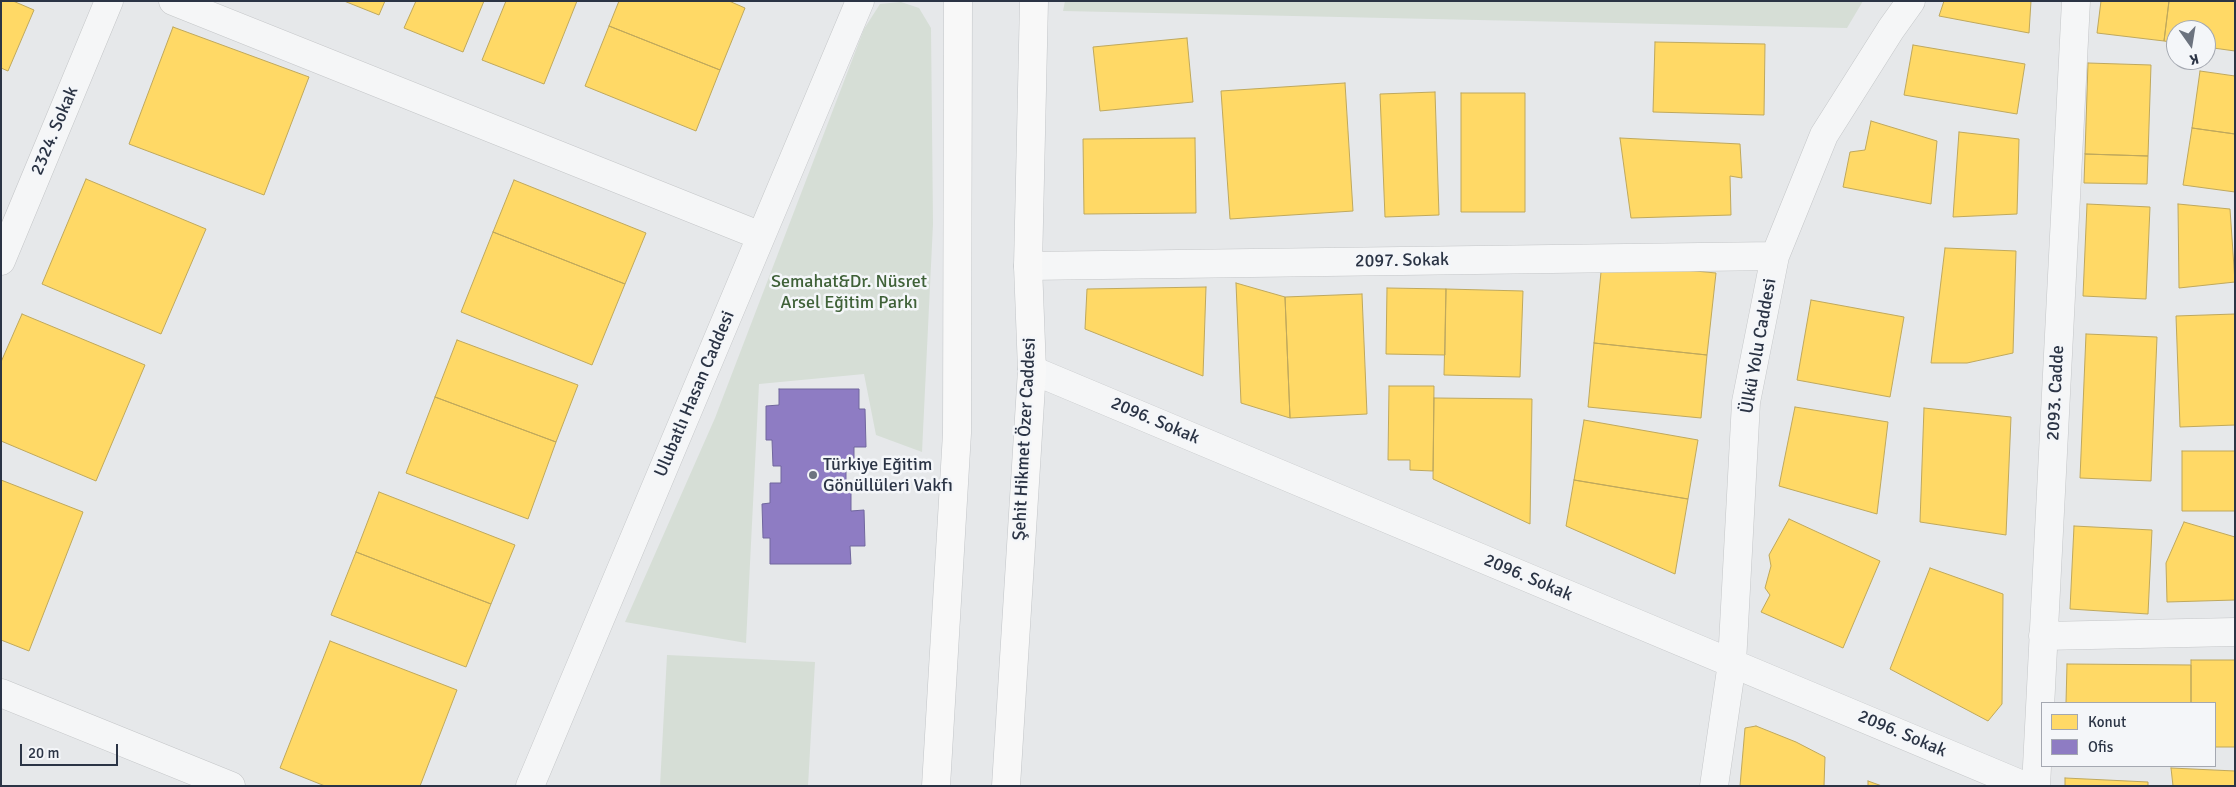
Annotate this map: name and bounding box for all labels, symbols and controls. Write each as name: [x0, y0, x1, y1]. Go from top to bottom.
north arrow: [2166, 20, 2216, 70]
text: K: [2188, 50, 2200, 68]
street label: 2324. Sokak: [27, 83, 83, 179]
street label: 2097. Sokak: [1355, 249, 1449, 273]
park label: Semahat&Dr. Nüsret Arsel Eğitim Parkı: [771, 271, 927, 314]
street label: Ülkü Yolu Caddesi: [1736, 277, 1782, 415]
street label: Ulubatlı Hasan Caddesi: [650, 308, 740, 480]
street label: Şehit Hikmet Özer Caddesi: [1009, 337, 1041, 541]
street label: 2093. Cadde: [2043, 345, 2069, 441]
street label: 2096. Sokak: [1107, 393, 1203, 449]
place label: Türkiye Eğitim Gönüllüleri Vakfı: [823, 454, 953, 496]
marker: Türkiye Eğitim Gönüllüleri Vakfı: [807, 469, 819, 481]
street label: 2096. Sokak: [1480, 550, 1576, 606]
legend: [2041, 702, 2216, 767]
street label: 2096. Sokak: [1854, 706, 1950, 762]
text: Konut: [2088, 713, 2126, 731]
scale bar: [22, 734, 120, 766]
text: Ofis: [2088, 738, 2113, 756]
text: 20 m: [28, 744, 59, 762]

